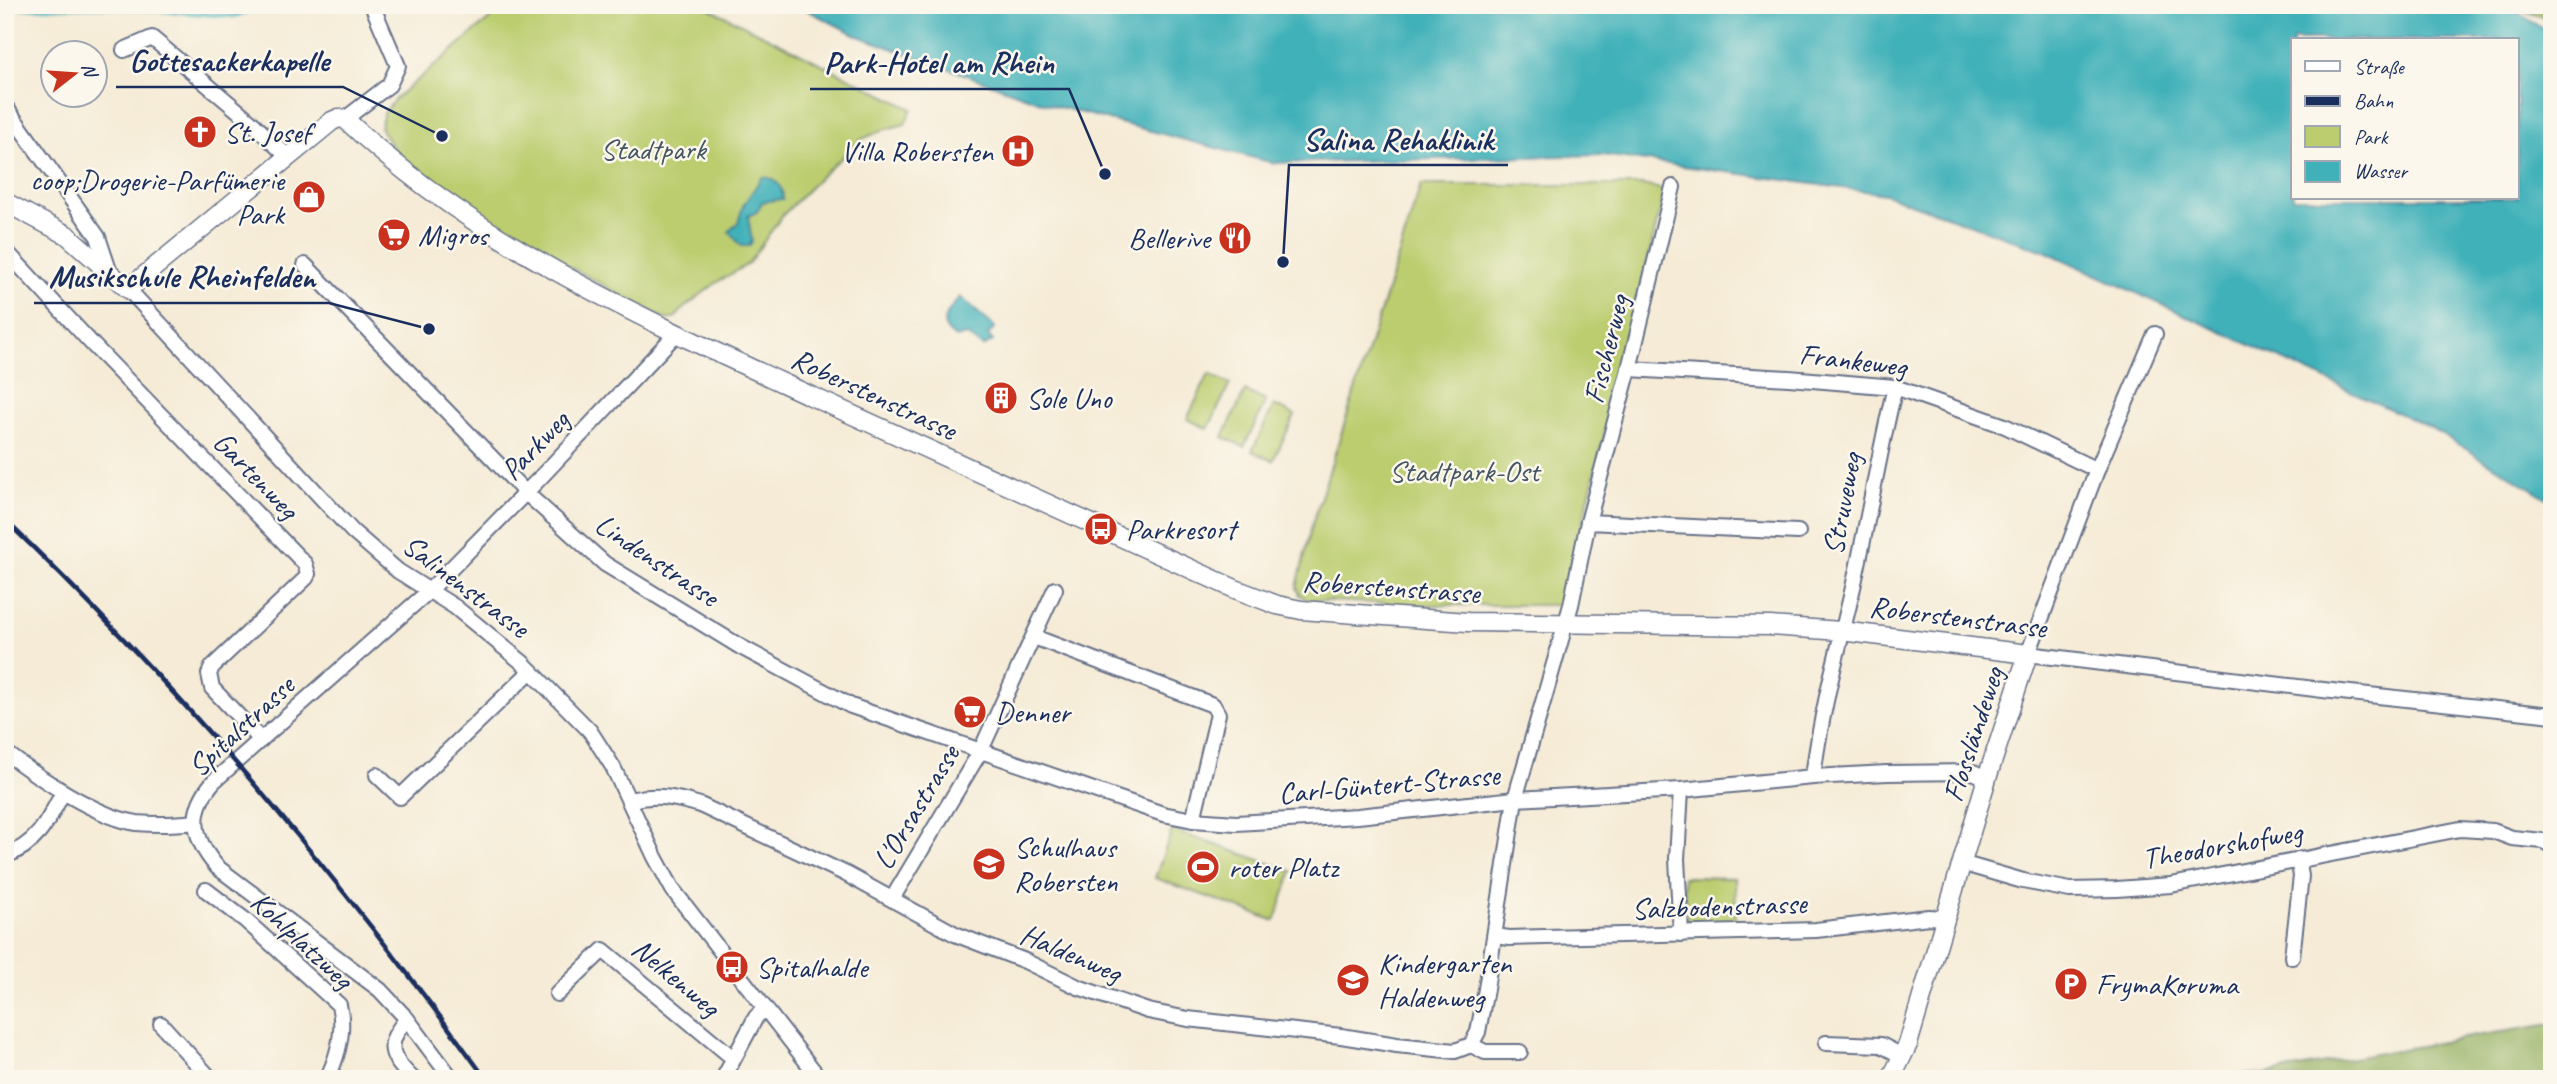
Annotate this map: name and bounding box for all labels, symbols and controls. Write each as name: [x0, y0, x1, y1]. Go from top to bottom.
callout: Gottesackerkapelle: [116, 34, 343, 87]
callout: Park-Hotel am Rhein: [810, 36, 1069, 89]
north arrow: [38, 38, 108, 108]
legend: [2291, 38, 2518, 200]
text: Gottesackerkapelle: [129, 40, 332, 81]
text: Park-Hotel am Rhein: [824, 42, 1055, 83]
text: Straße: [2354, 54, 2406, 80]
text: N: [76, 60, 103, 82]
text: Bahn: [2354, 88, 2394, 114]
callout: Salina Rehaklinik: [1289, 112, 1508, 165]
church icon: St. Josef: [181, 113, 219, 151]
place label: St. Josef: [224, 113, 317, 151]
text: Salina Rehaklinik: [1303, 119, 1496, 160]
text: Park: [2354, 124, 2389, 150]
park label: Stadtpark: [600, 130, 708, 168]
place label: Villa Robersten: [841, 132, 994, 170]
hospital icon: Villa Robersten: [999, 132, 1037, 170]
text: Wasser: [2354, 158, 2408, 184]
place label: coop;Drogerie-Parfümerie Park: [30, 161, 286, 233]
shop icon: coop;Drogerie-Parfümerie Park: [290, 178, 328, 216]
supermarket icon: Migros: [375, 216, 413, 254]
place label: Migros: [418, 216, 491, 254]
place label: Bellerive: [1128, 219, 1212, 257]
restaurant icon: Bellerive: [1216, 219, 1254, 257]
callout: Musikschule Rheinfelden: [34, 250, 329, 303]
text: Musikschule Rheinfelden: [49, 256, 318, 297]
street label: Fischerweg: [1574, 289, 1638, 407]
street label: Frankeweg: [1797, 335, 1911, 386]
street label: Roberstenstrasse: [785, 339, 965, 450]
building icon: Sole Uno: [982, 379, 1020, 417]
place label: Sole Uno: [1026, 379, 1113, 417]
street label: Parkweg: [492, 401, 579, 488]
street label: Gartenweg: [205, 423, 309, 529]
street label: Struveweg: [1814, 448, 1871, 558]
park label: Stadtpark-Ost: [1389, 452, 1542, 490]
street label: Lindenstrasse: [588, 505, 728, 616]
bus stop icon: Parkresort: [1082, 510, 1120, 548]
place label: Parkresort: [1126, 510, 1240, 548]
street label: Salinenstrasse: [395, 526, 539, 647]
street label: Roberstenstrasse: [1301, 562, 1483, 612]
street label: Roberstenstrasse: [1867, 587, 2051, 647]
street label: Flossländeweg: [1933, 661, 2013, 806]
street label: Spitalstrasse: [180, 666, 304, 785]
supermarket icon: Denner: [951, 693, 989, 731]
place label: Denner: [995, 693, 1072, 731]
street label: L'Orsastrasse: [864, 736, 969, 876]
street label: Carl-Güntert-Strasse: [1277, 755, 1503, 813]
street label: Theodorshofweg: [2139, 812, 2307, 878]
place label: Schulhaus Robersten: [1014, 828, 1118, 900]
school or university icon: Schulhaus Robersten: [970, 845, 1008, 883]
sports icon: roter Platz: [1184, 848, 1222, 886]
place label: roter Platz: [1228, 848, 1340, 886]
street label: Kohlplatzweg: [243, 883, 363, 999]
street label: Salzbodenstrasse: [1631, 884, 1809, 928]
street label: Haldenweg: [1015, 915, 1129, 992]
street label: Nelkenweg: [624, 929, 730, 1026]
place label: Kindergarten Haldenweg: [1378, 944, 1513, 1016]
bus stop icon: Spitalhalde: [713, 948, 751, 986]
place label: Spitalhalde: [756, 948, 870, 986]
school or university icon: Kindergarten Haldenweg: [1334, 961, 1372, 999]
parking icon: FrymaKoruma: [2052, 965, 2090, 1003]
place label: FrymaKoruma: [2096, 965, 2240, 1003]

